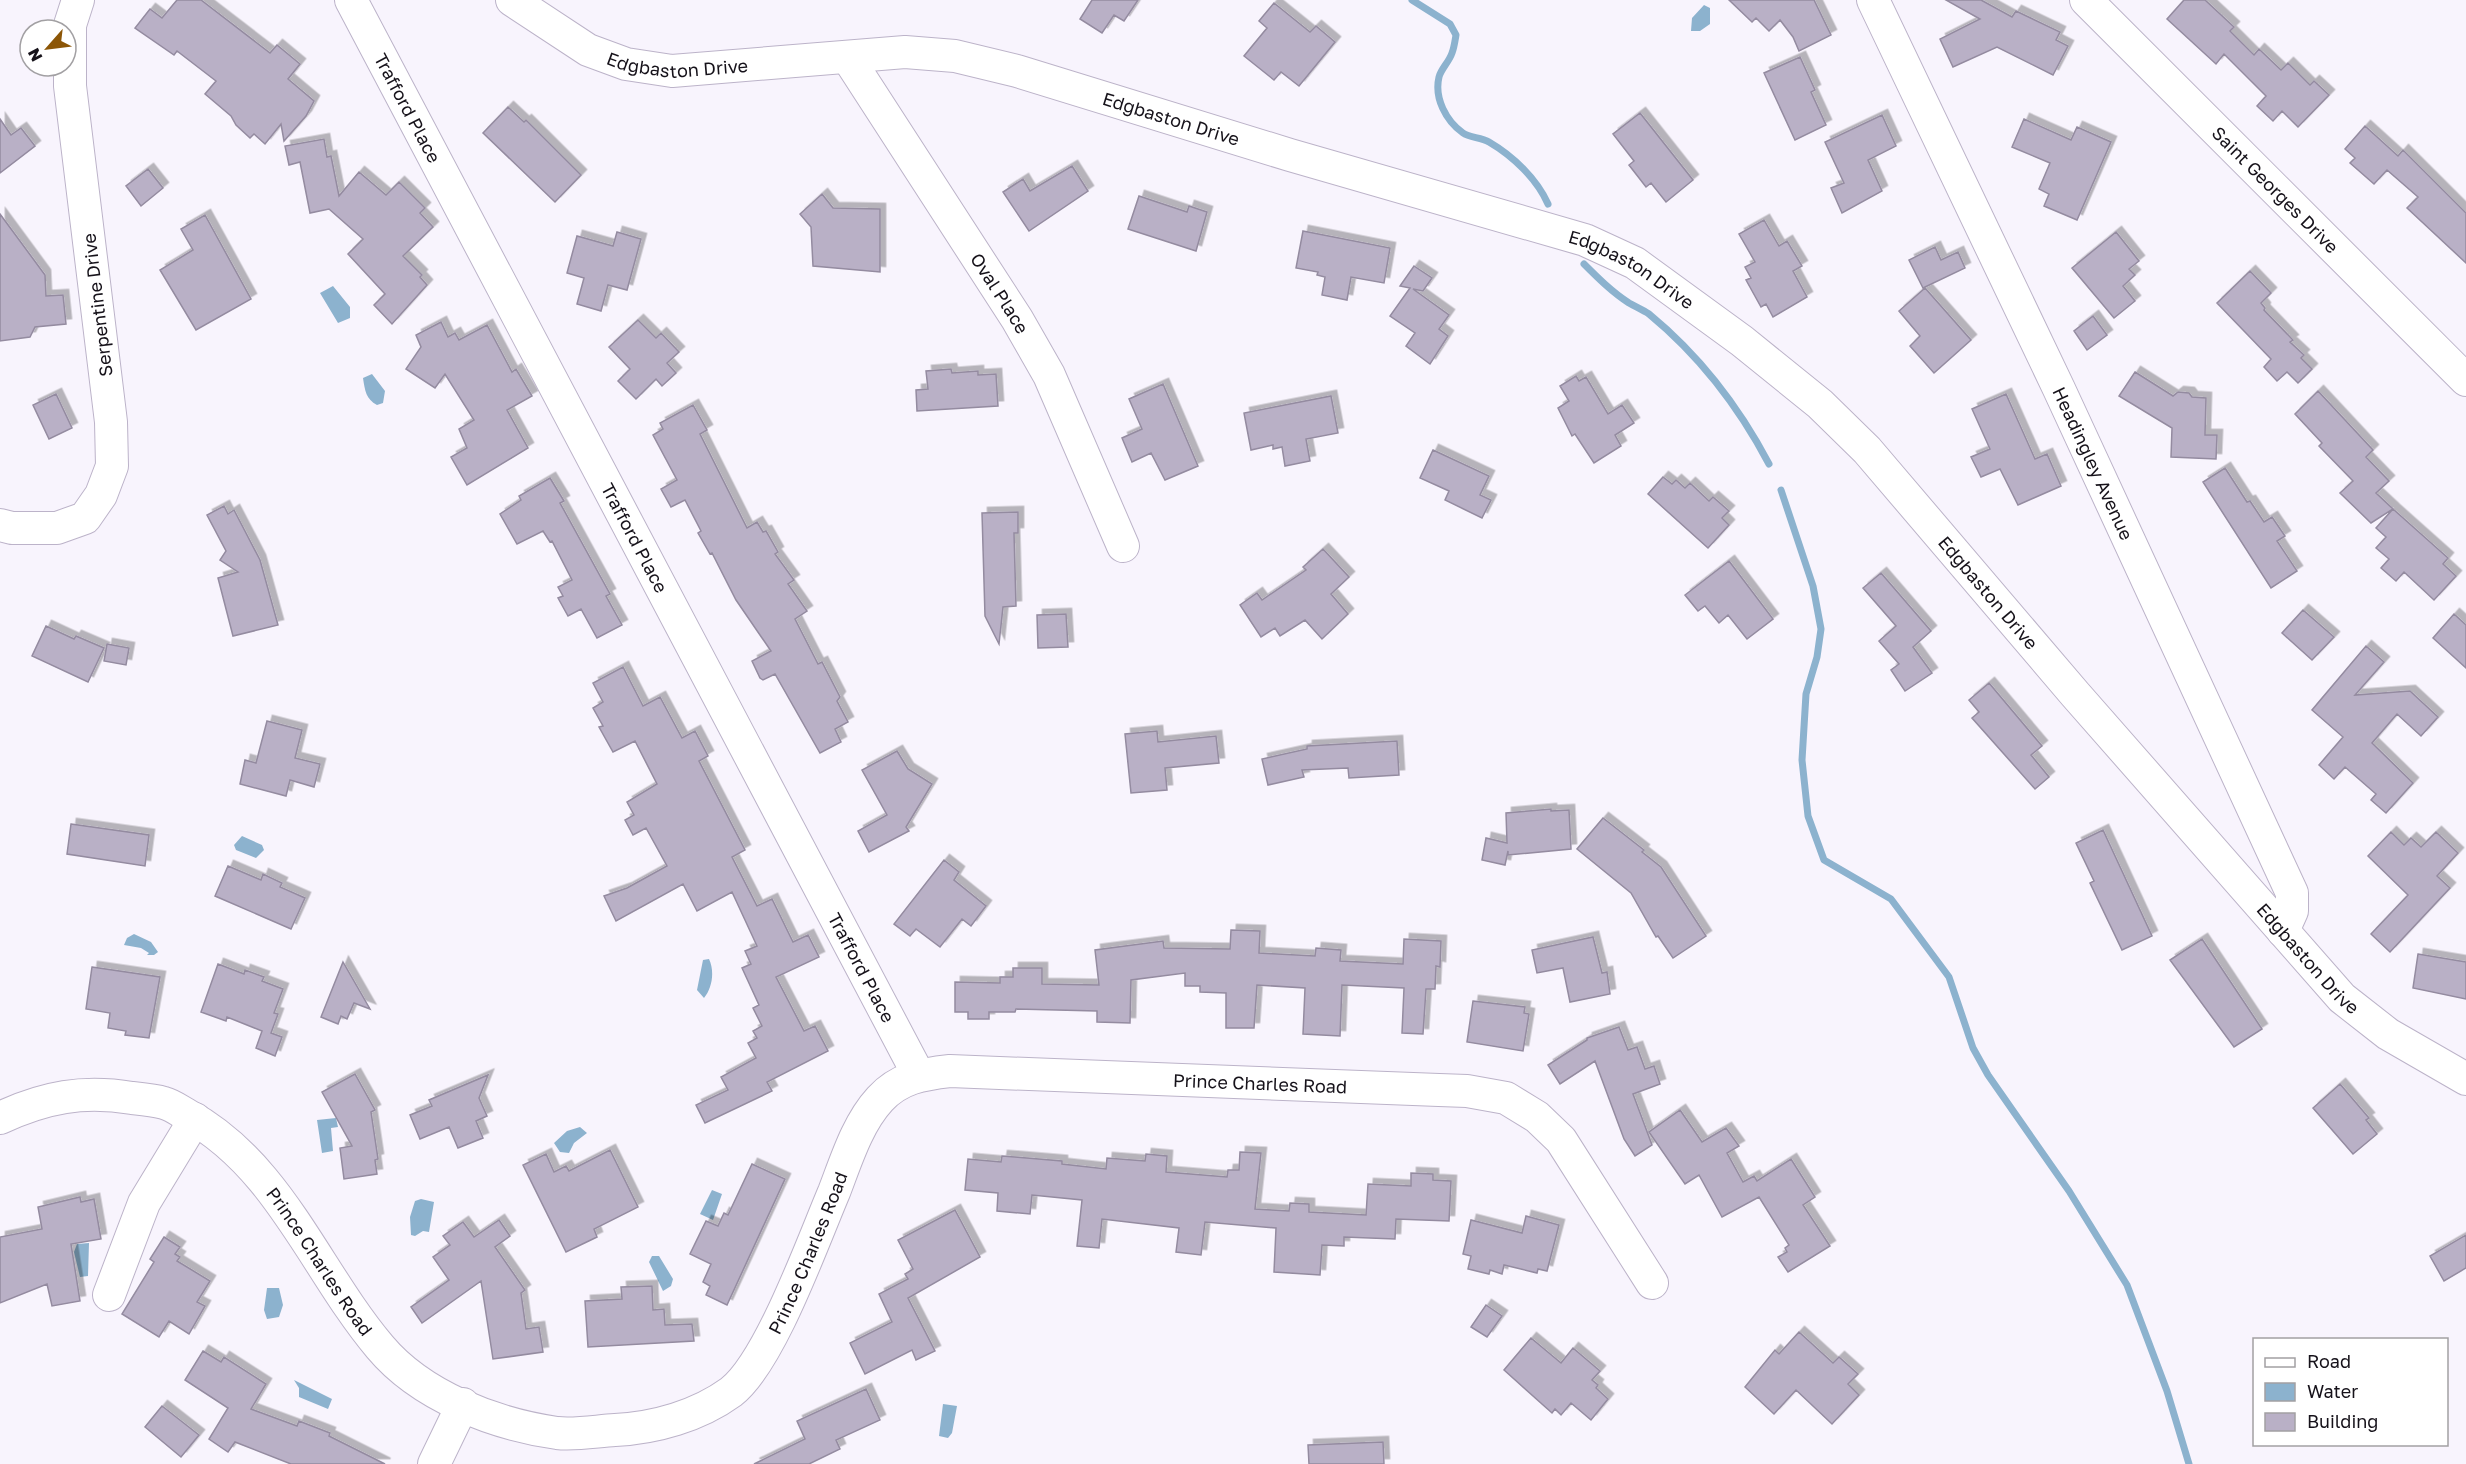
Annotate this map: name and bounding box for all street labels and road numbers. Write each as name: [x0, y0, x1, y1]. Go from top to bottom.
street label: Edgbaston Drive: [604, 47, 749, 82]
street label: Trafford Place: [370, 49, 446, 166]
street label: Edgbaston Drive: [1100, 87, 1242, 150]
street label: Saint Georges Drive: [2208, 122, 2343, 257]
street label: Edgbaston Drive: [1566, 225, 1699, 313]
street label: Serpentine Drive: [77, 232, 117, 378]
street label: Oval Place: [966, 249, 1034, 337]
street label: Headingley Avenue: [2048, 383, 2138, 543]
street label: Trafford Place: [597, 479, 673, 596]
street label: Edgbaston Drive: [1934, 531, 2043, 654]
street label: Edgbaston Drive: [2253, 898, 2364, 1018]
street label: Trafford Place: [824, 909, 900, 1026]
street label: Prince Charles Road: [1172, 1069, 1347, 1097]
street label: Prince Charles Road: [763, 1169, 852, 1338]
street label: Prince Charles Road: [262, 1183, 378, 1340]

